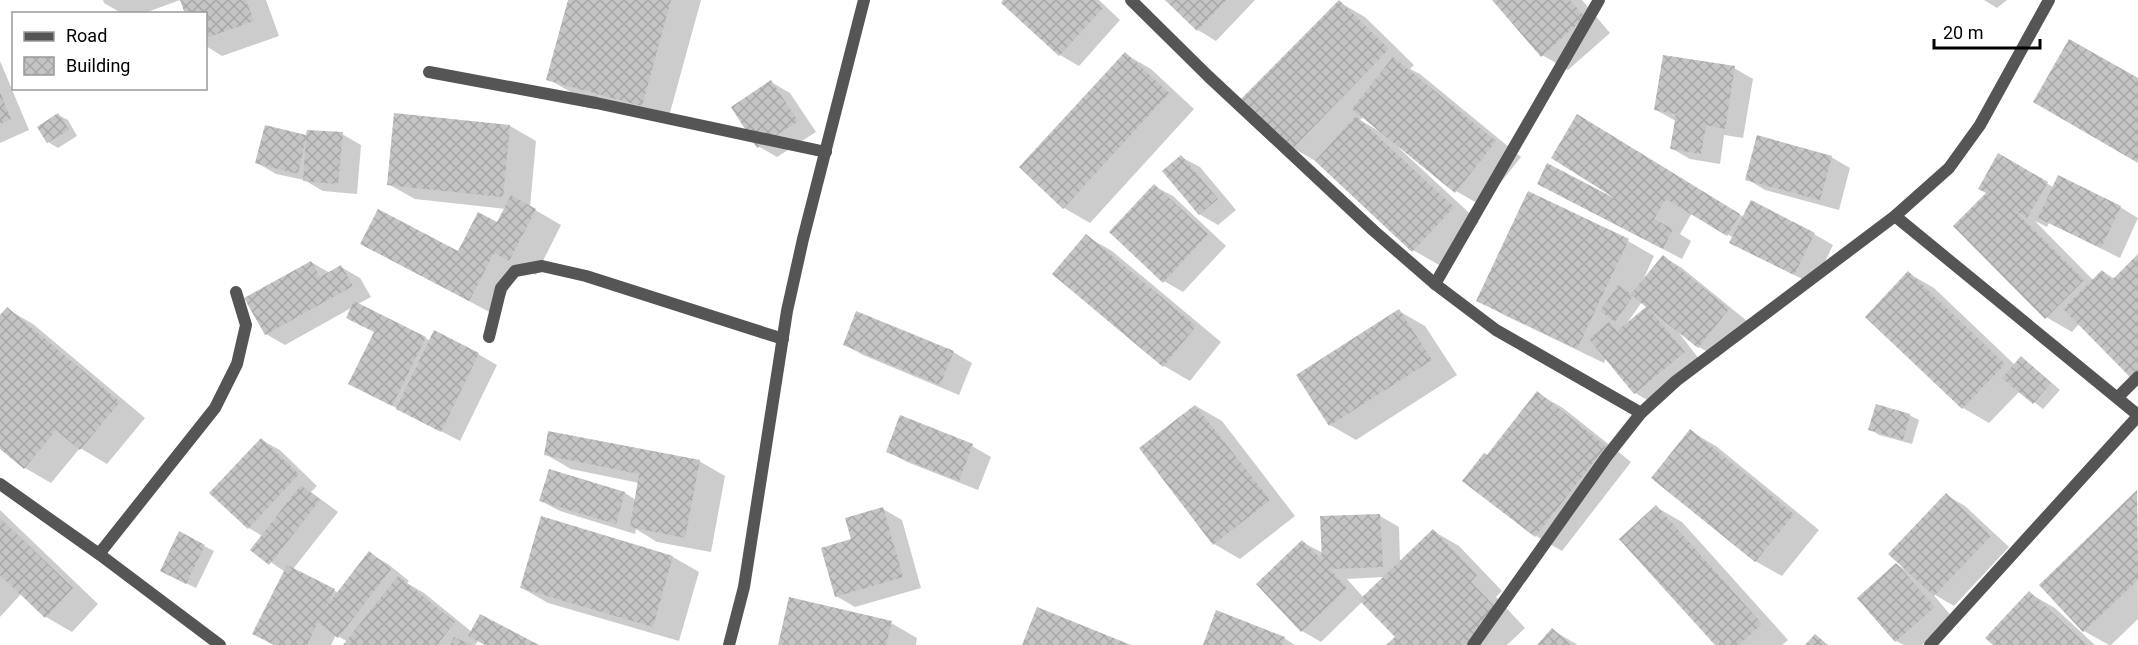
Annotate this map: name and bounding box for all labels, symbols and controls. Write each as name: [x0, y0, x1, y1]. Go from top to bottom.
legend: [12, 12, 207, 90]
scale bar: [1934, 12, 2040, 50]
text: 20 m: [1943, 22, 1983, 43]
text: Road: [66, 25, 107, 46]
text: Building: [66, 55, 130, 76]

